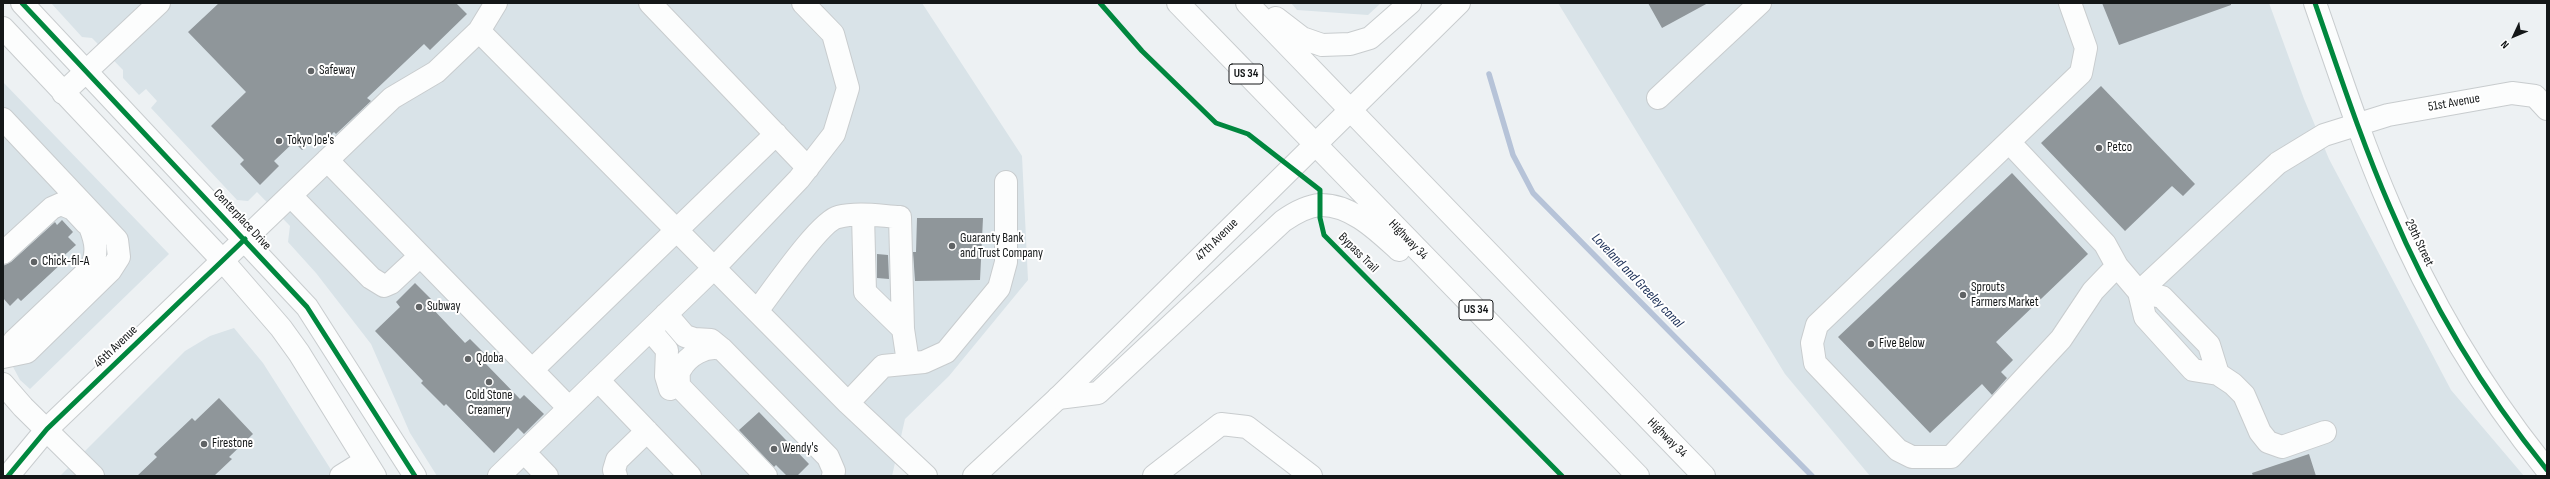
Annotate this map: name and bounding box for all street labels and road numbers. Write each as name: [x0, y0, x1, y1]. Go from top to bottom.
road number: US 34: [1229, 64, 1263, 84]
street label: 51st Avenue: [2427, 91, 2481, 115]
street label: Centerplace Drive: [210, 186, 274, 254]
street label: 47th Avenue: [1192, 215, 1242, 265]
street label: Highway 34: [1385, 217, 1431, 263]
street label: 29th Street: [2401, 217, 2437, 269]
street label: Bypass Trail: [1335, 230, 1381, 276]
road number: US 34: [1459, 300, 1493, 320]
street label: 46th Avenue: [91, 322, 141, 372]
street label: Highway 34: [1644, 415, 1690, 461]

